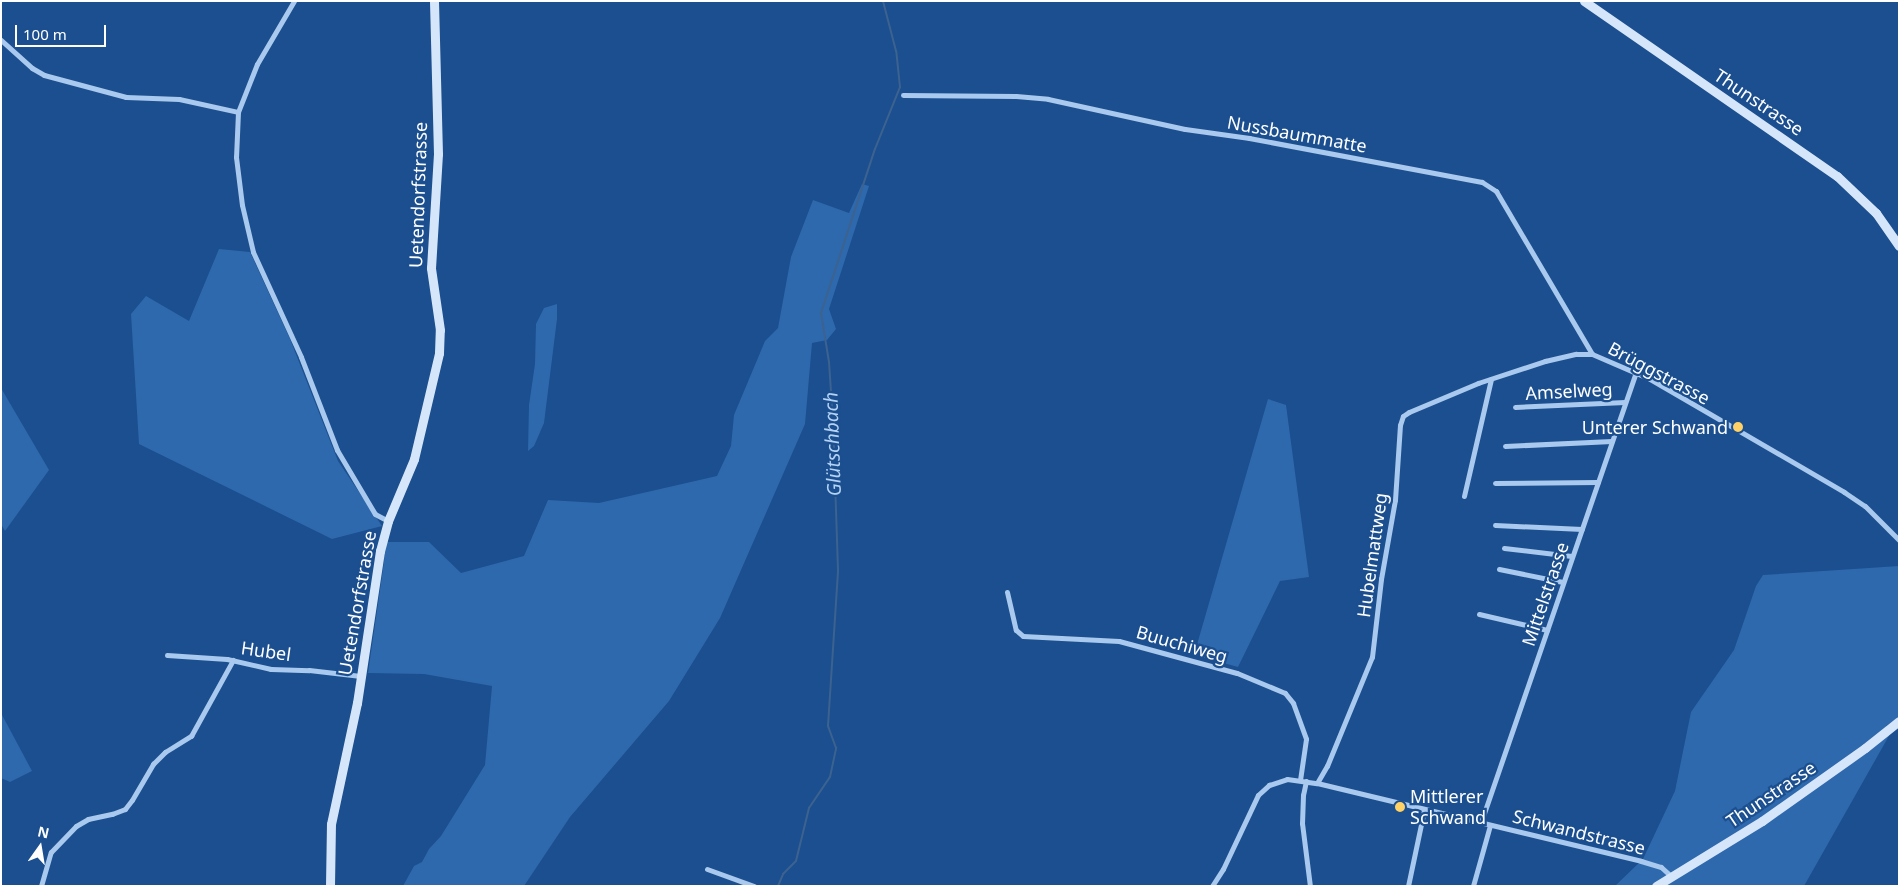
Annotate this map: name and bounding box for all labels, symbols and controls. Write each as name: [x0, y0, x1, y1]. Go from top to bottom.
scale bar: [18, 15, 109, 47]
text: 100 m: [23, 24, 67, 44]
street label: Thunstrasse: [1710, 64, 1808, 140]
street label: Nussbaummatte: [1226, 111, 1368, 157]
street label: Uetendorfstrasse: [405, 121, 431, 269]
street label: Brüggstrasse: [1604, 337, 1714, 409]
street label: Amselweg: [1525, 378, 1613, 404]
water label: Glütschbach: [820, 391, 846, 497]
place label: Unterer Schwand: [1582, 416, 1728, 438]
marker: Unterer Schwand: [1732, 421, 1744, 433]
street label: Hubelmattweg: [1353, 491, 1391, 619]
street label: Uetendorfstrasse: [334, 529, 380, 677]
street label: Mittelstrasse: [1517, 539, 1573, 649]
street label: Buuchiweg: [1134, 621, 1230, 667]
street label: Hubel: [240, 637, 292, 665]
street label: Thunstrasse: [1722, 756, 1820, 832]
place label: Mittlerer Schwand: [1410, 786, 1486, 829]
marker: Mittlerer Schwand: [1394, 801, 1406, 813]
street label: Schwandstrasse: [1511, 805, 1647, 859]
text: N: [36, 821, 51, 842]
north arrow: [15, 822, 65, 872]

